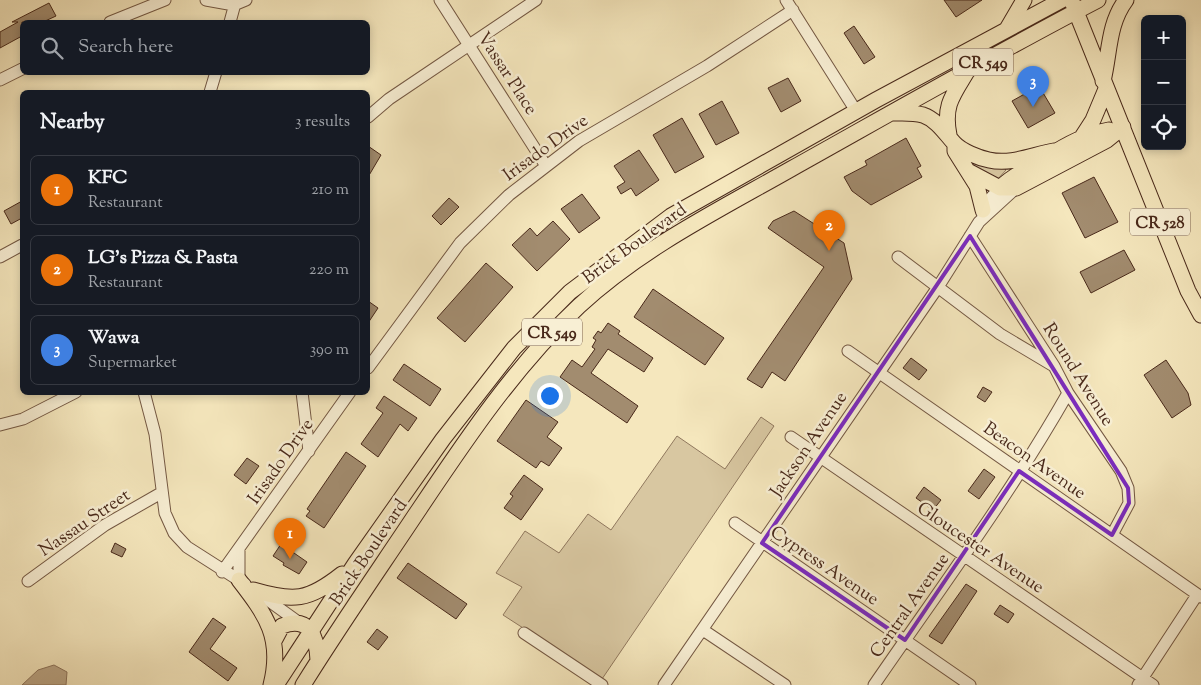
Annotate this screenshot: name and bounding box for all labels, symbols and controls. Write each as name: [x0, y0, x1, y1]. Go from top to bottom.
map controls: [1141, 15, 1186, 150]
button: +: [1141, 15, 1186, 60]
search box: [20, 20, 370, 75]
street label: Vassar Place: [470, 27, 543, 121]
icon: search: [38, 34, 66, 62]
text: Search here: [78, 34, 173, 61]
road number: CR 549: [953, 48, 1013, 76]
button: −: [1141, 60, 1186, 105]
pin: 3: [1017, 66, 1049, 107]
button: locate: [1141, 105, 1186, 150]
text: Nearby: [40, 108, 105, 138]
street label: Irisado Drive: [498, 109, 594, 188]
text: 3 results: [295, 111, 350, 134]
text: KFC: [88, 165, 128, 192]
text: 1: [54, 179, 60, 202]
text: 210 m: [311, 179, 349, 202]
text: Restaurant: [88, 192, 163, 215]
street label: Brick Boulevard: [577, 198, 693, 291]
road number: CR 528: [1130, 208, 1190, 236]
pin: 2: [813, 210, 845, 251]
text: LG’s Pizza & Pasta: [88, 245, 238, 272]
text: 2: [53, 259, 61, 282]
text: 220 m: [309, 259, 349, 282]
text: Restaurant: [88, 272, 163, 295]
road number: CR 549: [522, 318, 582, 346]
street label: Round Avenue: [1035, 318, 1119, 432]
text: Wawa: [88, 325, 139, 352]
text: 3: [54, 339, 60, 362]
text: 390 m: [310, 339, 349, 362]
text: Supermarket: [88, 352, 177, 375]
your location: [537, 383, 563, 409]
street label: Jackson Avenue: [764, 387, 855, 504]
street label: Irisado Drive: [242, 414, 321, 511]
street label: Beacon Avenue: [977, 416, 1091, 507]
street label: Nassau Street: [34, 483, 136, 564]
street label: Brick Boulevard: [324, 495, 415, 612]
street label: Gloucester Avenue: [911, 496, 1049, 601]
pin: 1: [274, 518, 306, 559]
street label: Cypress Avenue: [764, 521, 884, 613]
street label: Central Avenue: [865, 548, 957, 664]

